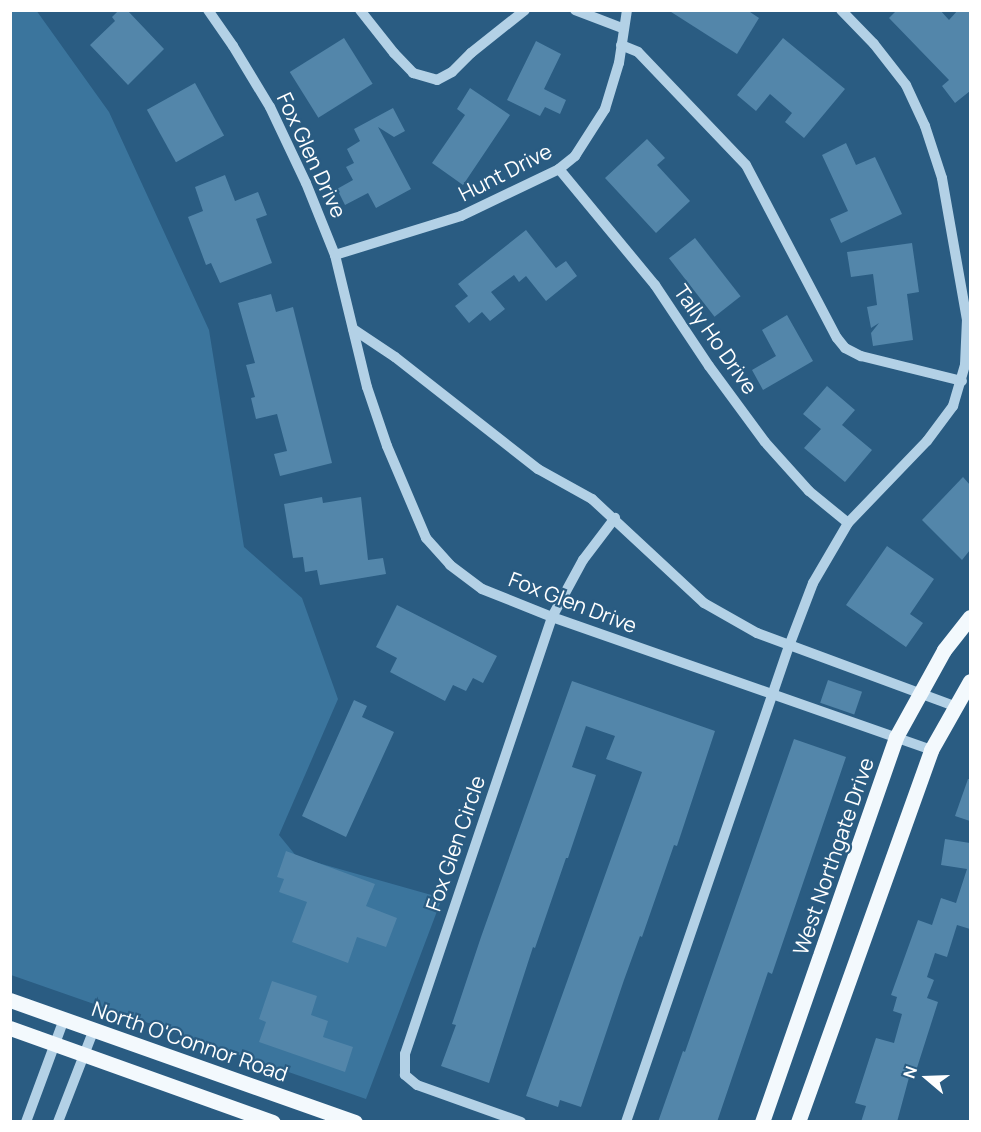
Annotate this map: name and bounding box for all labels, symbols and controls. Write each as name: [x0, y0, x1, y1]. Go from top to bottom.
street label: Fox Glen Drive: [272, 88, 352, 222]
street label: Hunt Drive: [454, 138, 556, 206]
street label: Tally Ho Drive: [669, 279, 763, 399]
street label: Fox Glen Drive: [505, 566, 641, 638]
street label: West Northgate Drive: [787, 754, 879, 958]
street label: Fox Glen Circle: [420, 772, 490, 914]
street label: North O'Connor Road: [89, 996, 291, 1086]
north arrow: [897, 1048, 957, 1108]
text: N: [898, 1063, 922, 1081]

